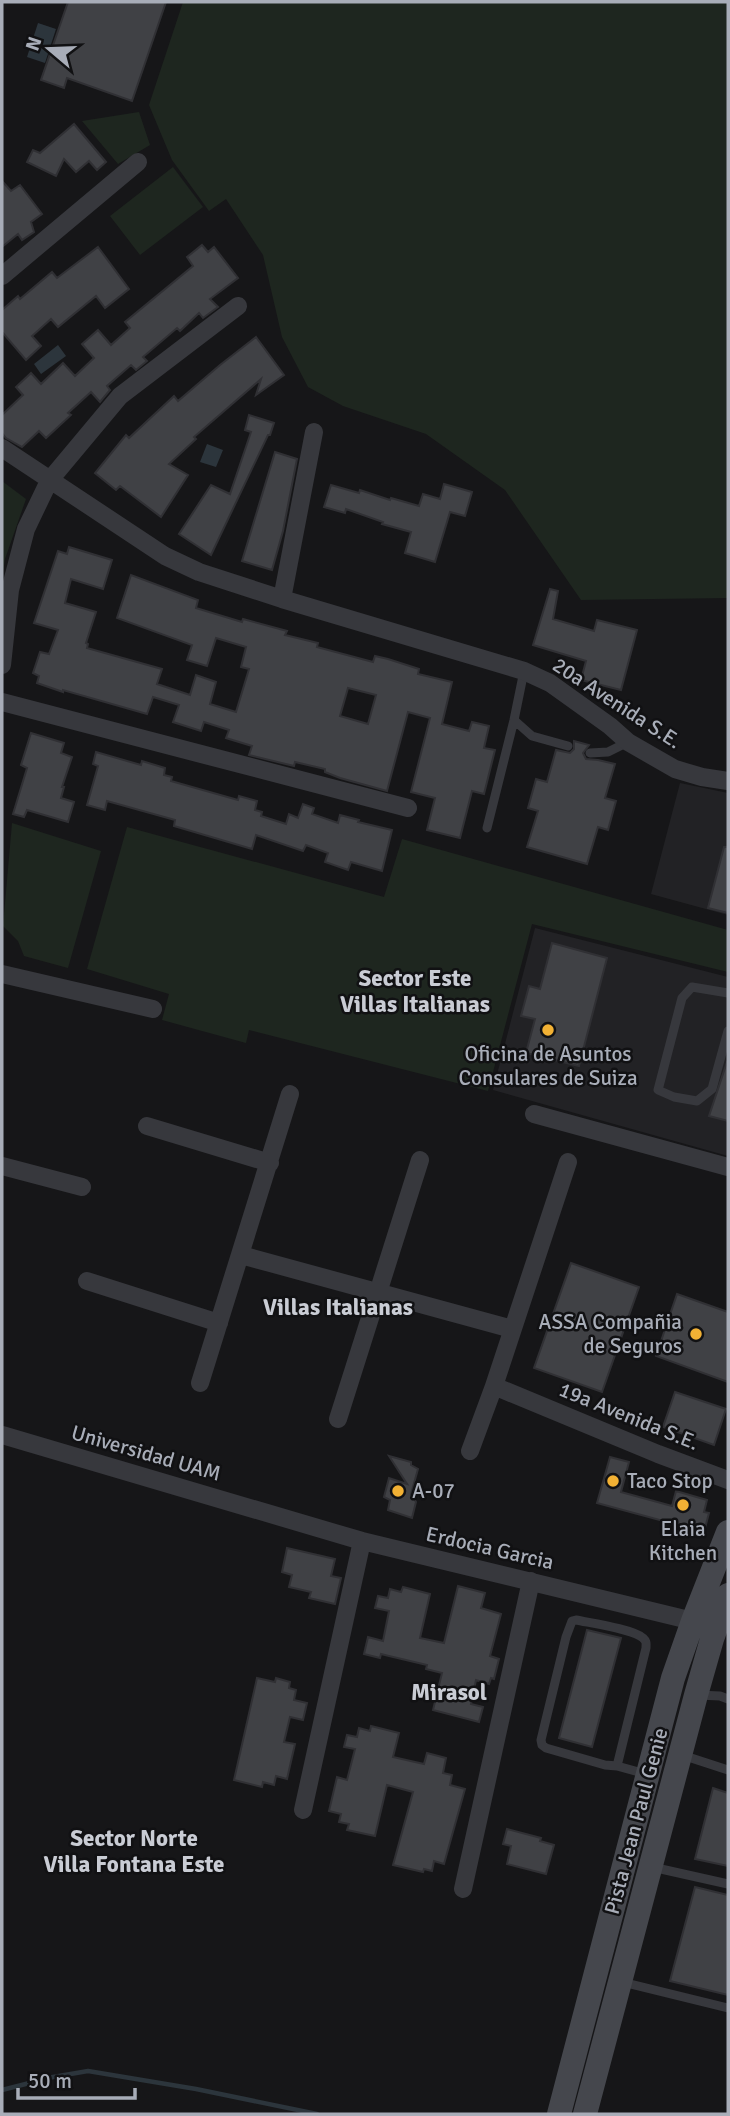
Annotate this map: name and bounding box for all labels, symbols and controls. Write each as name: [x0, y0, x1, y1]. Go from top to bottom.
north arrow: [14, 14, 84, 84]
text: N: [20, 34, 47, 54]
street label: 20a Avenida S.E.: [548, 652, 686, 754]
district label: Sector Este Villas Italianas: [340, 964, 490, 1019]
marker: Oficina de Asuntos Consulares de Suiza: [540, 1022, 556, 1038]
place label: Oficina de Asuntos Consulares de Suiza: [458, 1041, 638, 1091]
district label: Villas Italianas: [263, 1293, 413, 1322]
place label: ASSA Compañia de Seguros: [539, 1309, 682, 1359]
marker: ASSA Compañia de Seguros: [688, 1326, 704, 1342]
street label: 19a Avenida S.E.: [555, 1376, 703, 1456]
street label: Universidad UAM: [68, 1419, 224, 1487]
place label: Taco Stop: [627, 1468, 713, 1494]
marker: Taco Stop: [605, 1473, 621, 1489]
place label: A-07: [412, 1478, 455, 1504]
marker: A-07: [390, 1483, 406, 1499]
marker: Elaia Kitchen: [675, 1497, 691, 1513]
place label: Elaia Kitchen: [649, 1516, 717, 1566]
street label: Erdocia Garcia: [424, 1521, 556, 1575]
district label: Mirasol: [411, 1678, 487, 1707]
street label: Pista Jean Paul Genie: [599, 1725, 673, 1917]
district label: Sector Norte Villa Fontana Este: [43, 1824, 225, 1879]
scale bar: [18, 2056, 135, 2100]
text: 50 m: [28, 2068, 72, 2094]

